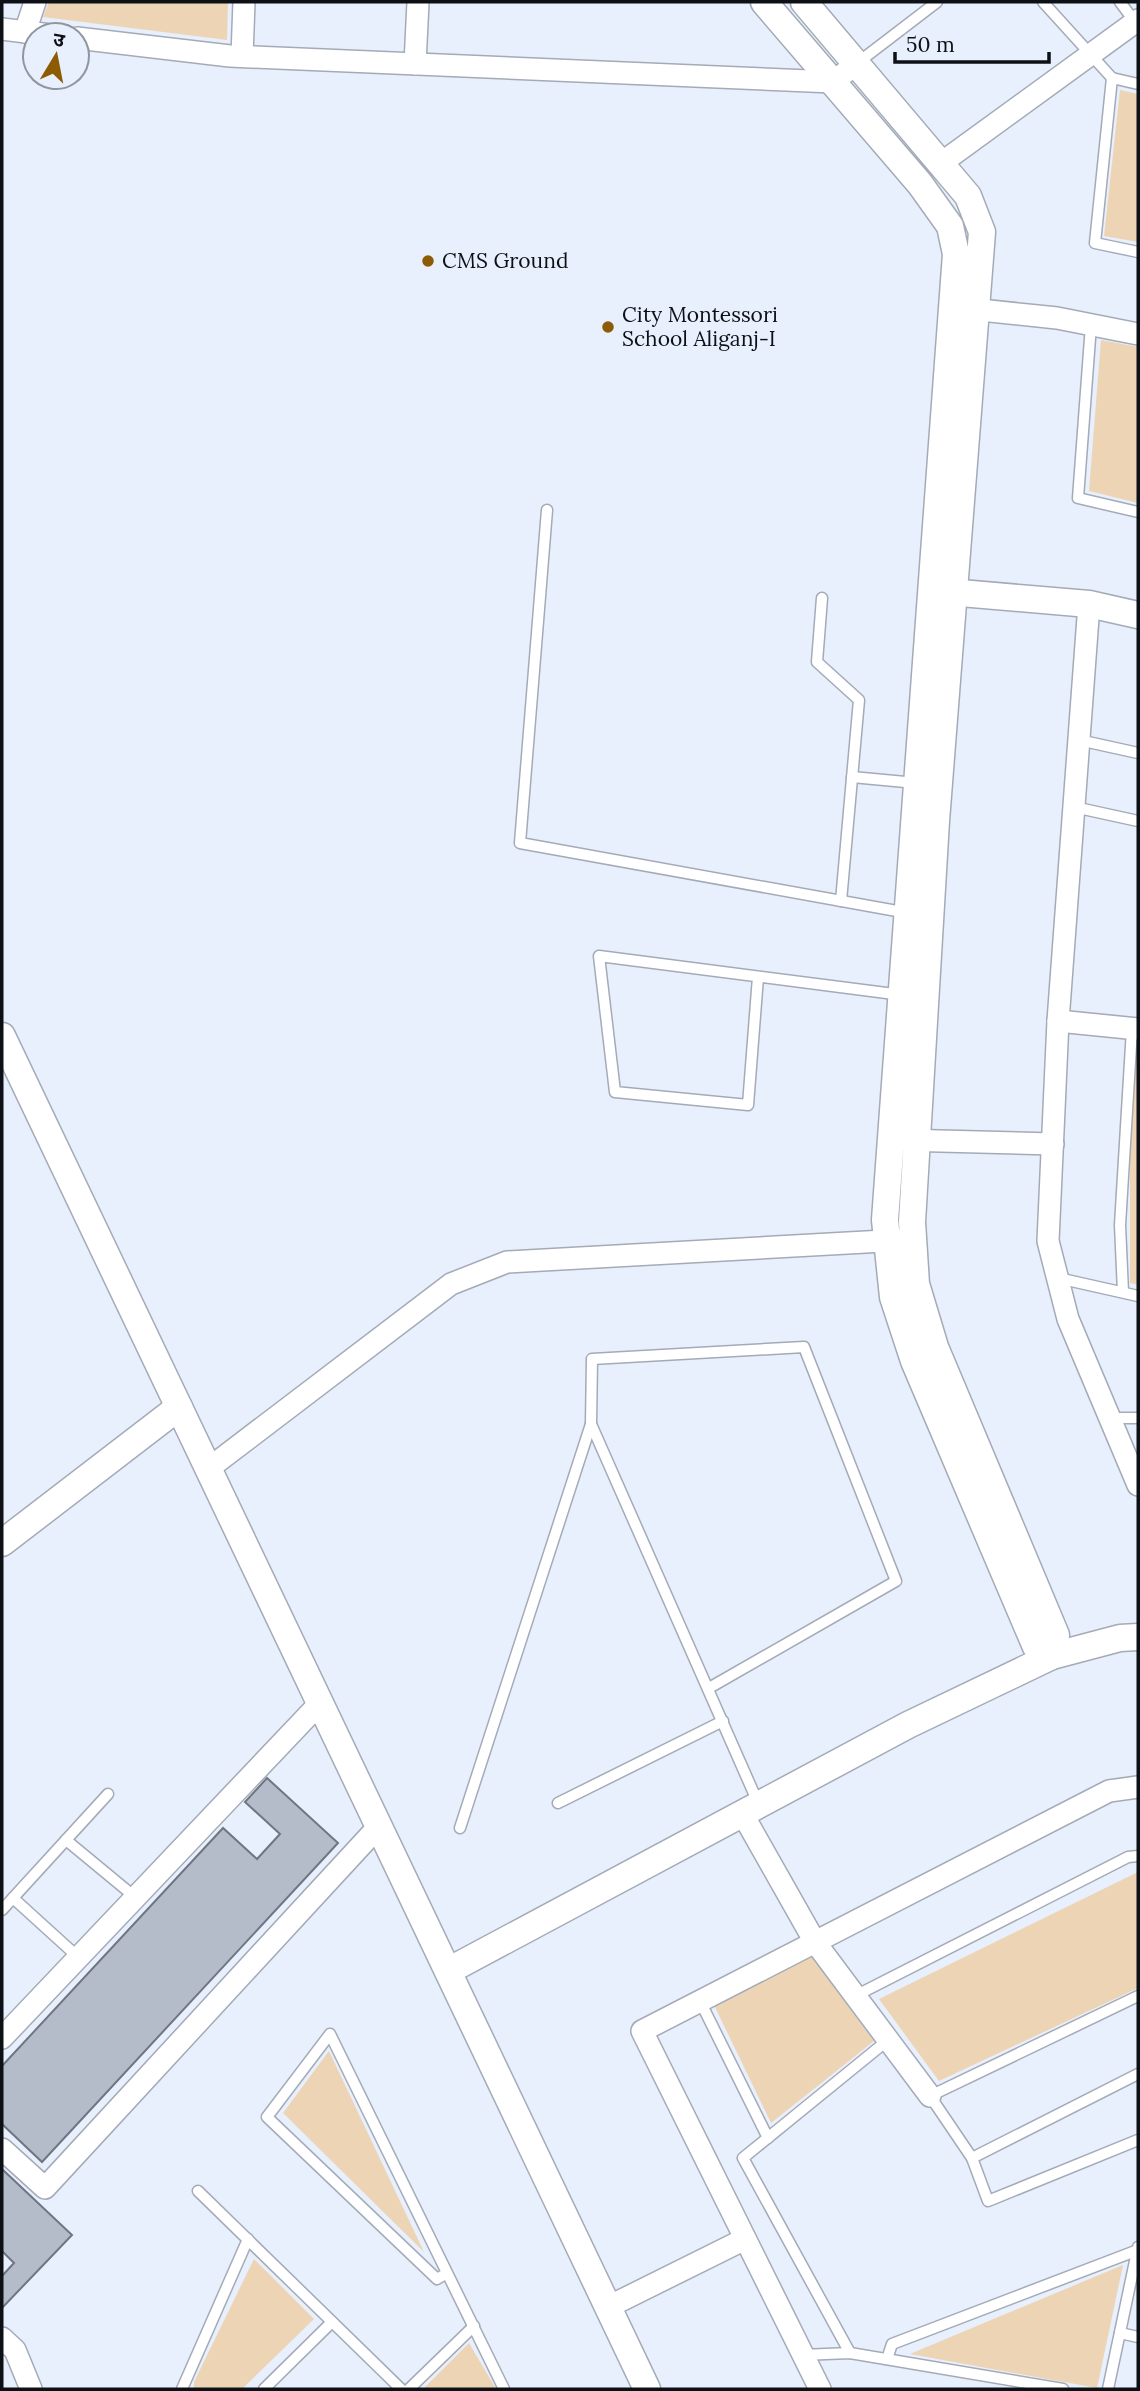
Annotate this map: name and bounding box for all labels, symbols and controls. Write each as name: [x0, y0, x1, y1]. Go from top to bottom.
north arrow: [21, 21, 91, 91]
scale bar: [895, 21, 1049, 65]
text: उ: [51, 26, 67, 52]
text: 50 m: [906, 31, 955, 58]
place label: CMS Ground: [442, 247, 568, 274]
marker: CMS Ground: [420, 253, 436, 269]
place label: City Montessori School Aliganj-I: [622, 301, 778, 352]
marker: City Montessori School Aliganj-I: [600, 319, 616, 335]

